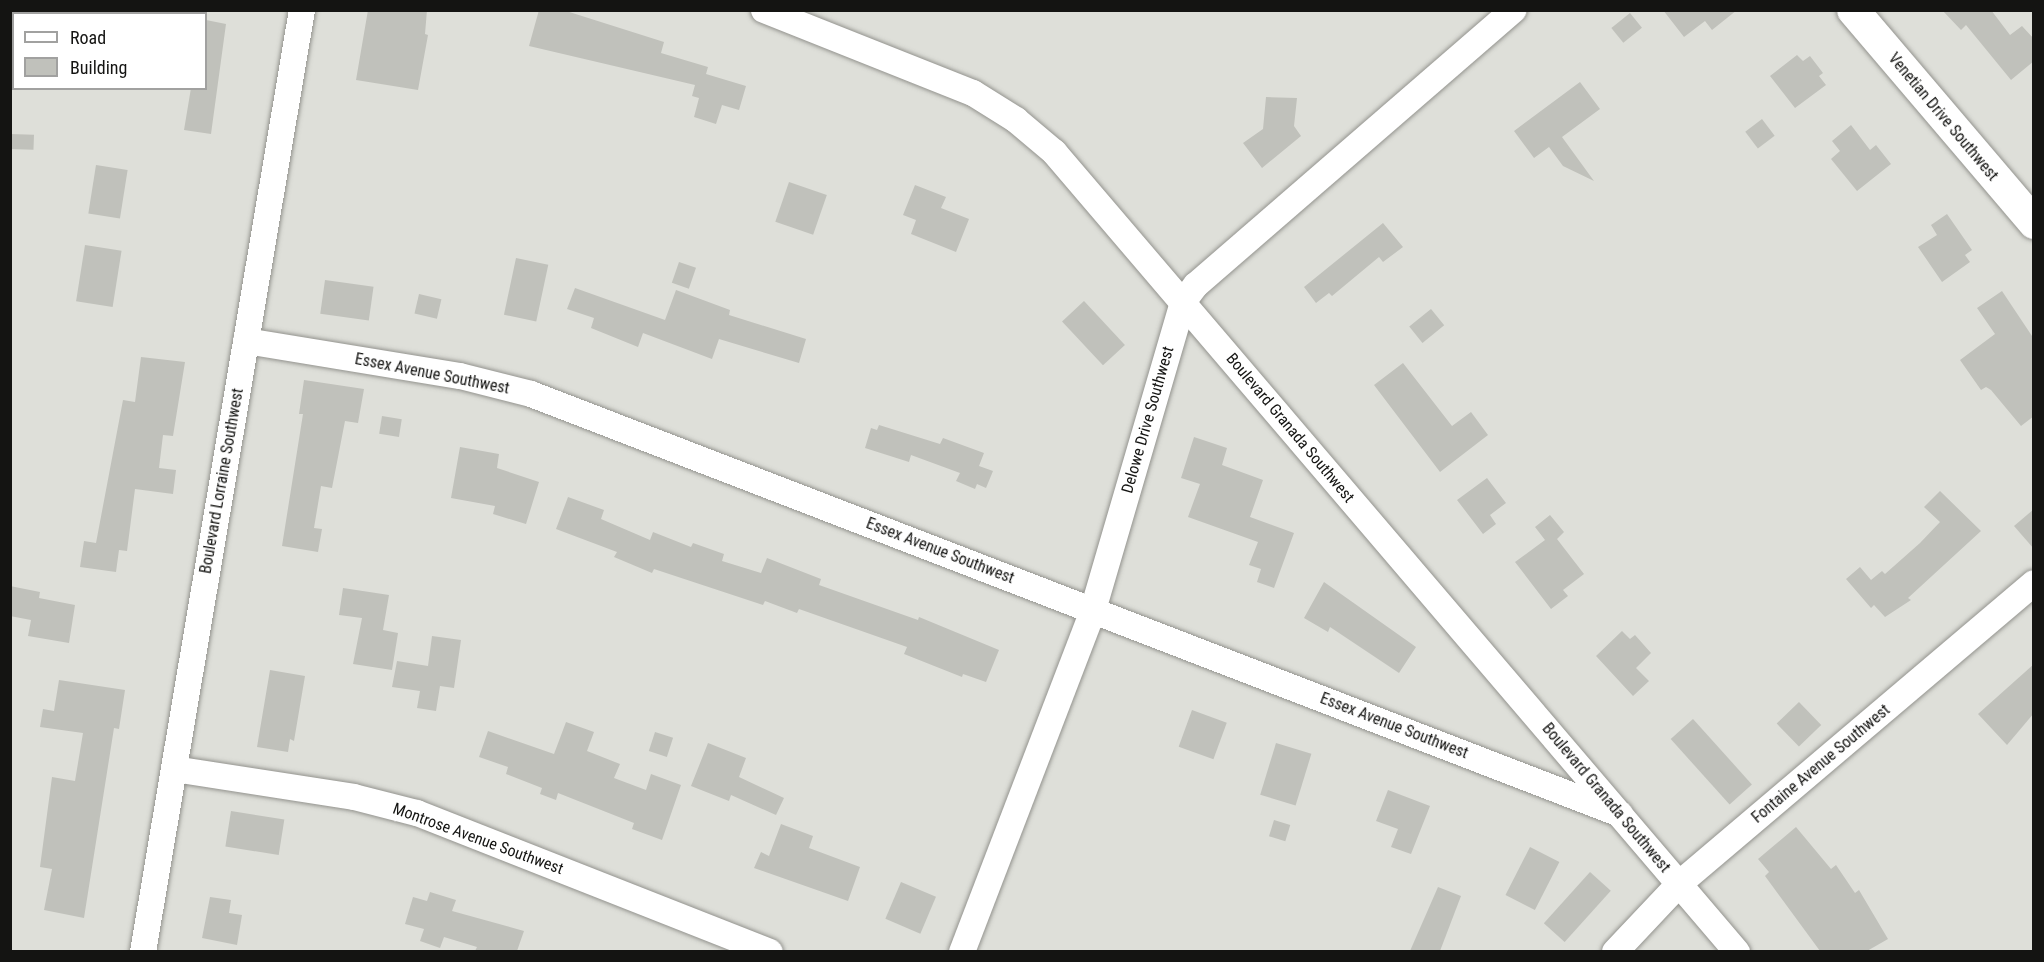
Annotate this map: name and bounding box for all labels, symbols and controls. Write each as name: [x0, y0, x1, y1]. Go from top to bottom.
legend: [12, 12, 207, 90]
text: Road: [70, 27, 106, 48]
street label: Venetian Drive Southwest: [1884, 49, 2002, 185]
text: Building: [70, 57, 127, 78]
street label: Delowe Drive Southwest: [1118, 344, 1178, 496]
street label: Boulevard Granada Southwest: [1222, 349, 1358, 507]
street label: Essex Avenue Southwest: [353, 350, 511, 398]
street label: Boulevard Lorraine Southwest: [196, 387, 248, 575]
street label: Essex Avenue Southwest: [863, 514, 1017, 588]
street label: Essex Avenue Southwest: [1317, 689, 1471, 763]
street label: Fontaine Avenue Southwest: [1748, 701, 1894, 827]
street label: Boulevard Granada Southwest: [1538, 719, 1674, 877]
street label: Montrose Avenue Southwest: [390, 799, 566, 879]

